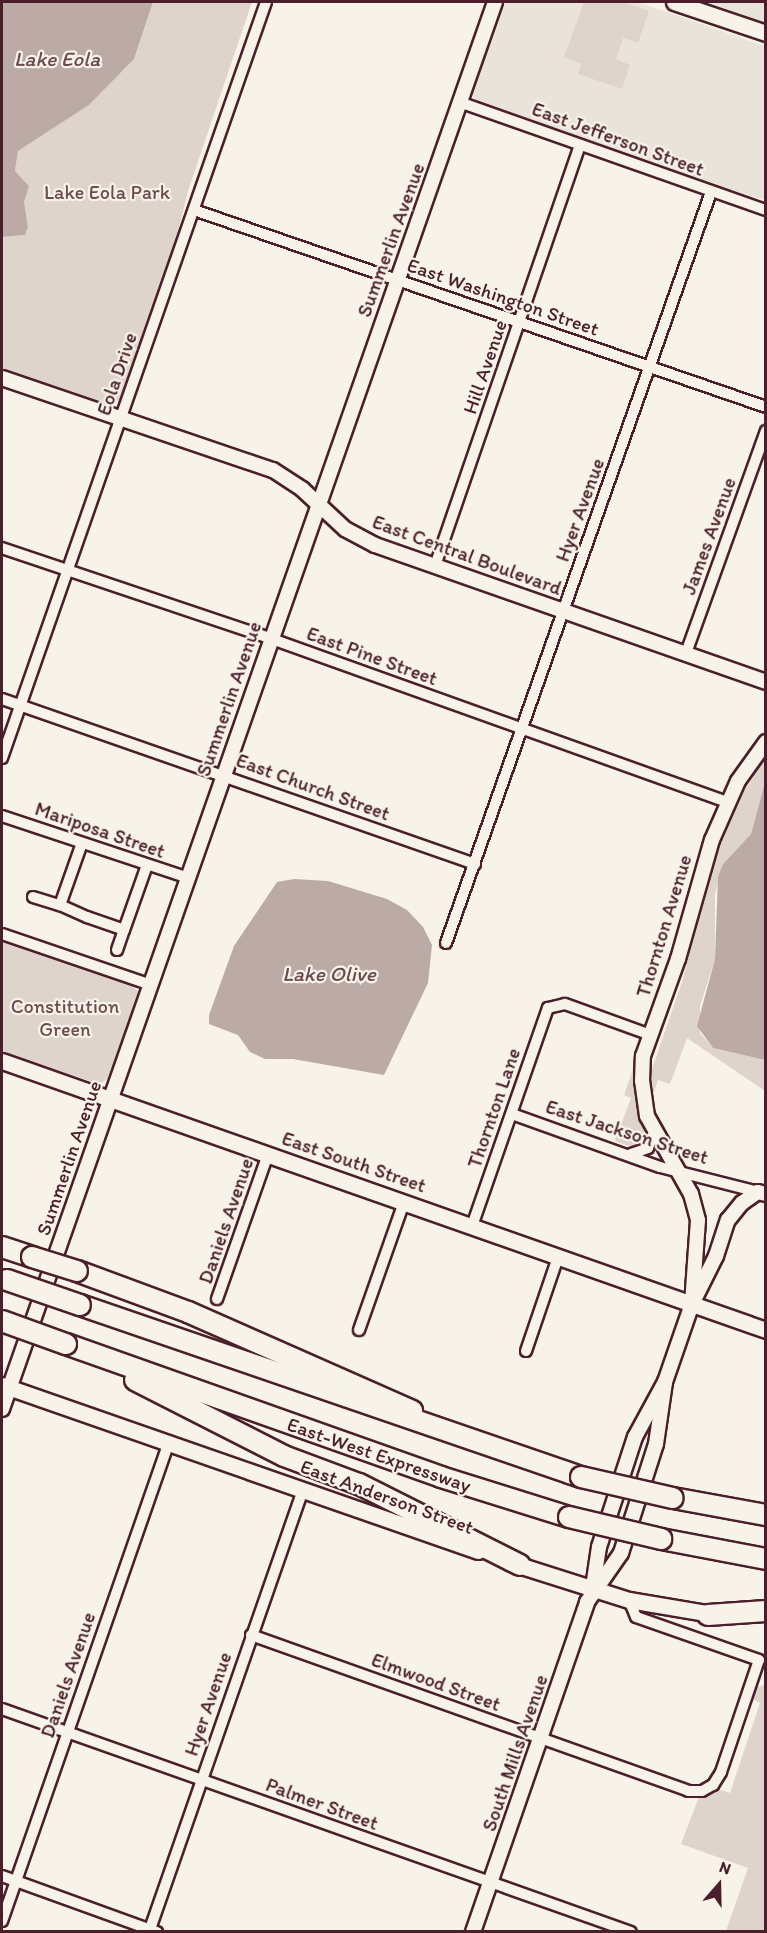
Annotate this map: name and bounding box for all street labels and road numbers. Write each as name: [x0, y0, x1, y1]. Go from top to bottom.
street label: East Jefferson Street: [529, 97, 707, 181]
street label: Summerlin Avenue: [352, 160, 430, 320]
street label: East Washington Street: [404, 253, 602, 341]
street label: Hill Avenue: [458, 317, 512, 417]
street label: Eola Drive: [92, 329, 142, 419]
street label: Hyer Avenue: [550, 455, 610, 565]
street label: James Avenue: [677, 475, 741, 597]
street label: East Central Boulevard: [369, 510, 565, 600]
street label: Summerlin Avenue: [191, 619, 267, 779]
street label: East Pine Street: [304, 621, 440, 691]
street label: East Church Street: [233, 748, 393, 826]
street label: Mariposa Street: [32, 797, 168, 863]
street label: Thornton Avenue: [631, 852, 697, 1000]
street label: Thornton Lane: [462, 1045, 526, 1171]
street label: Summerlin Avenue: [31, 1078, 107, 1238]
street label: East Jackson Street: [543, 1094, 711, 1170]
street label: East South Street: [279, 1126, 429, 1198]
street label: Daniels Avenue: [193, 1155, 259, 1287]
street label: East-West Expressway: [284, 1412, 474, 1498]
street label: East Anderson Street: [298, 1455, 476, 1539]
street label: Daniels Avenue: [35, 1609, 101, 1741]
street label: Elmwood Street: [368, 1648, 504, 1716]
street label: Hyer Avenue: [179, 1649, 237, 1759]
street label: South Mills Avenue: [477, 1672, 553, 1834]
street label: Palmer Street: [263, 1773, 381, 1835]

